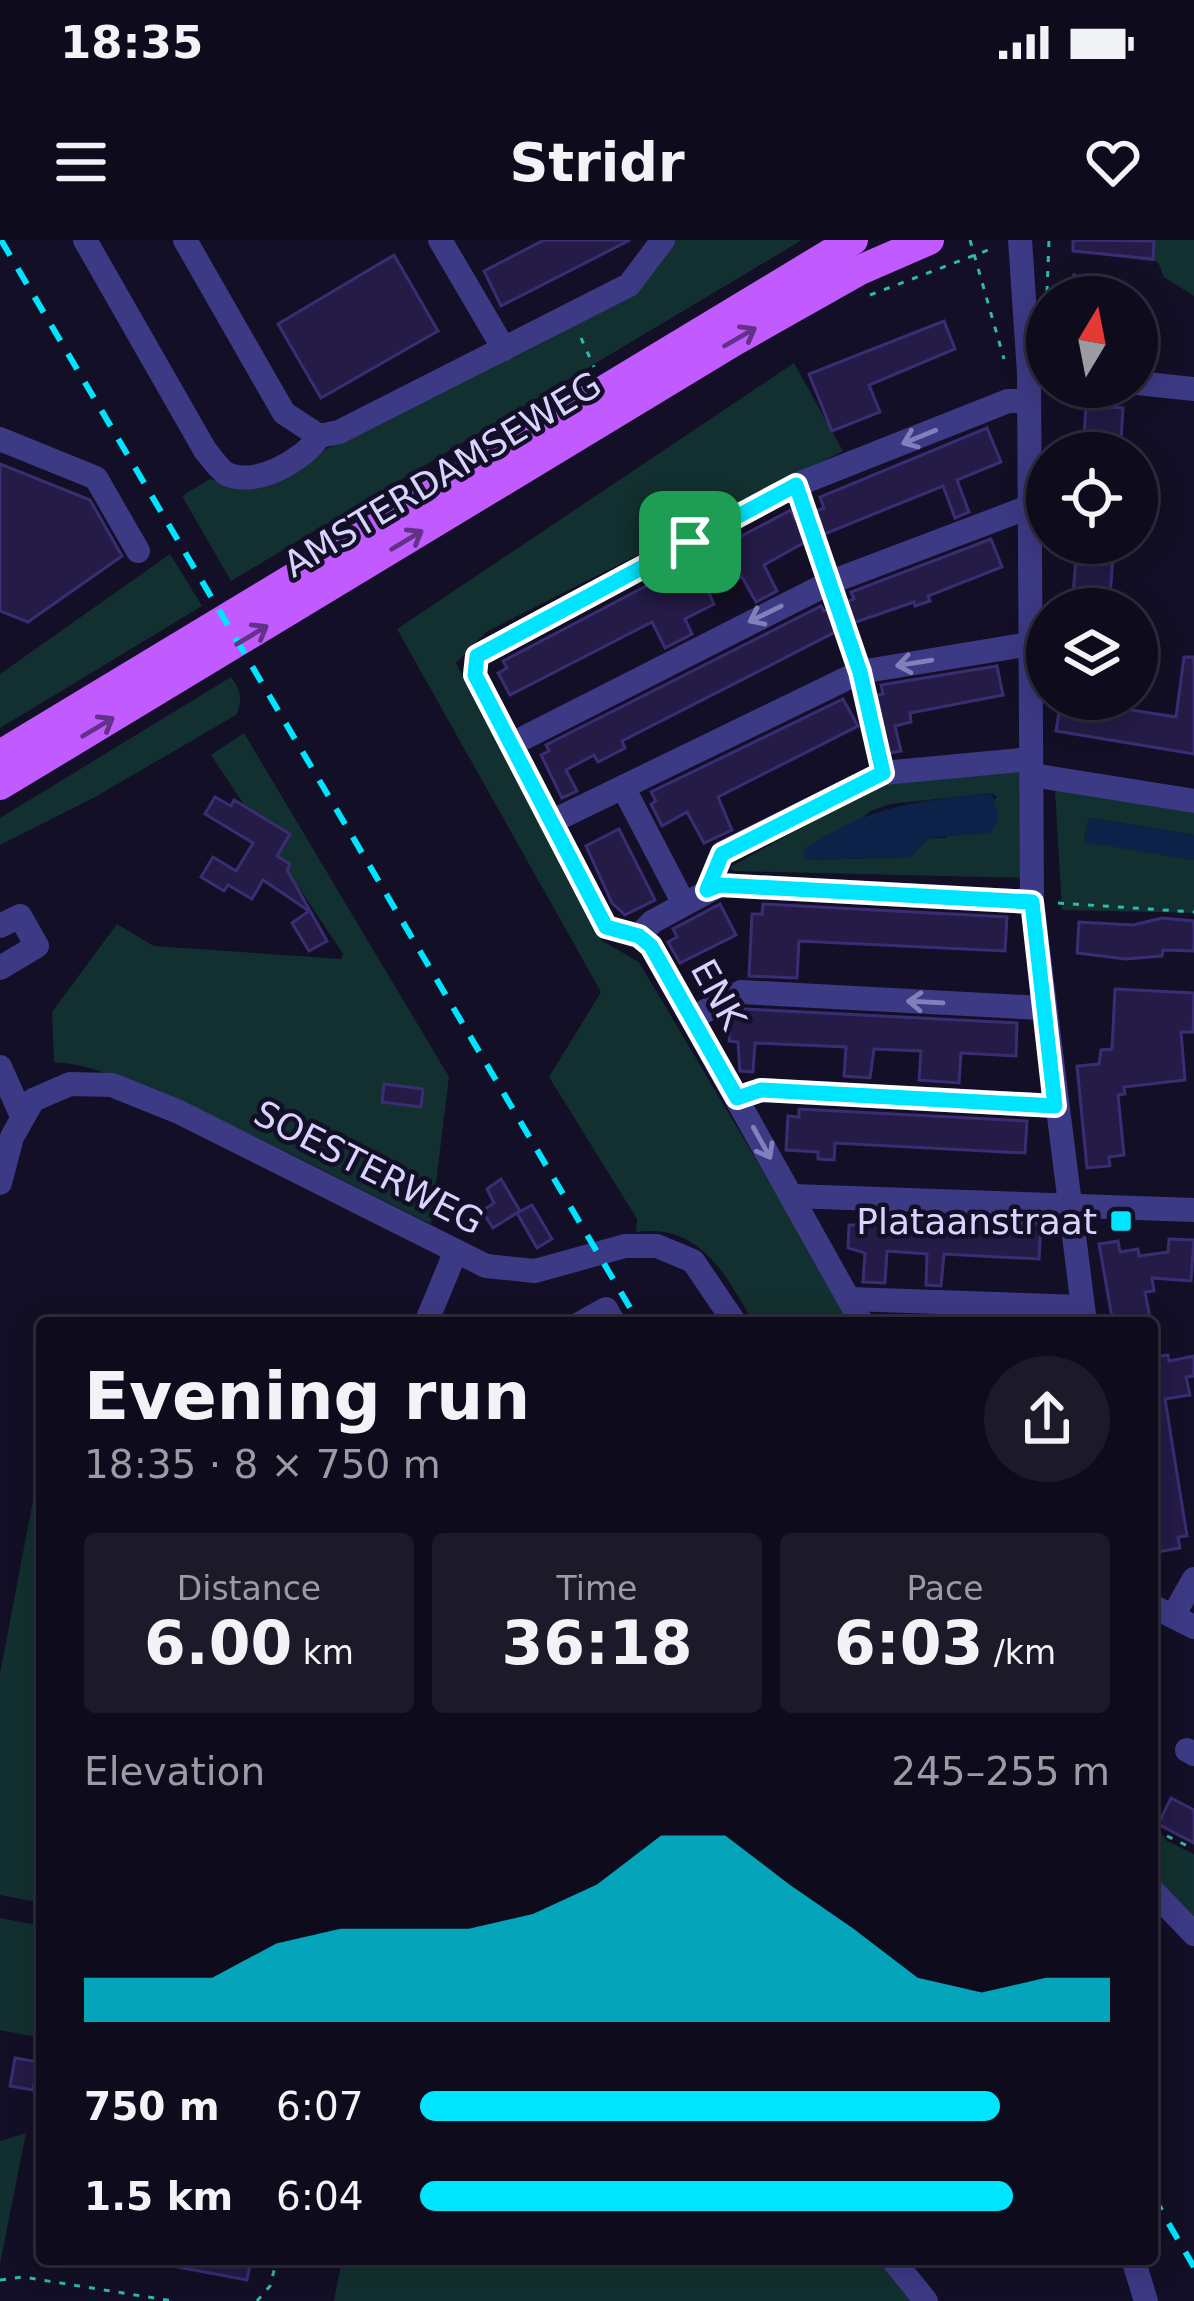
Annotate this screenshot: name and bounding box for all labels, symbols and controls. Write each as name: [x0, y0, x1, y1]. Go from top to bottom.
text: 18:35: [60, 16, 203, 69]
icon: menu: [48, 129, 114, 195]
icon: heart: [1080, 129, 1146, 195]
text: Stridr: [509, 131, 685, 194]
north arrow: [1026, 276, 1158, 408]
map controls: [1026, 276, 1158, 720]
one-way arrow: [722, 325, 757, 349]
street label: AMSTERDAMSEWEG: [276, 363, 608, 585]
one-way arrow: [901, 427, 938, 449]
button: locate: [1026, 432, 1158, 564]
pin: [639, 491, 741, 593]
icon: arrive: [657, 509, 723, 575]
one-way arrow: [390, 528, 424, 552]
button: layers: [1026, 588, 1158, 720]
one-way arrow: [748, 604, 784, 626]
one-way arrow: [234, 623, 269, 647]
one-way arrow: [896, 652, 935, 675]
one-way arrow: [80, 715, 114, 739]
street label: ENK: [683, 952, 755, 1037]
one-way arrow: [906, 990, 945, 1013]
street label: SOESTERWEG: [247, 1092, 490, 1243]
one-way arrow: [751, 1125, 774, 1160]
place label: Plataanstraat: [856, 1201, 1097, 1242]
marker: Plataanstraat: [1108, 1208, 1134, 1234]
button: share: [984, 1356, 1110, 1482]
text: Evening run: [84, 1358, 530, 1435]
text: 18:35 · 8 × 750 m: [84, 1442, 441, 1487]
text: Distance: [177, 1569, 321, 1608]
text: Time: [557, 1569, 637, 1608]
text: Pace: [906, 1569, 984, 1608]
text: 6.00: [144, 1608, 292, 1678]
text: 36:18: [502, 1608, 693, 1678]
text: 6:03: [834, 1608, 983, 1678]
text: km: [292, 1633, 354, 1672]
text: /km: [983, 1633, 1056, 1672]
text: Elevation: [84, 1749, 265, 1794]
text: 245–255 m: [891, 1749, 1110, 1794]
text: 750 m: [84, 2084, 220, 2129]
text: 6:07: [276, 2084, 364, 2129]
text: 1.5 km: [84, 2174, 233, 2219]
text: 6:04: [276, 2174, 364, 2219]

